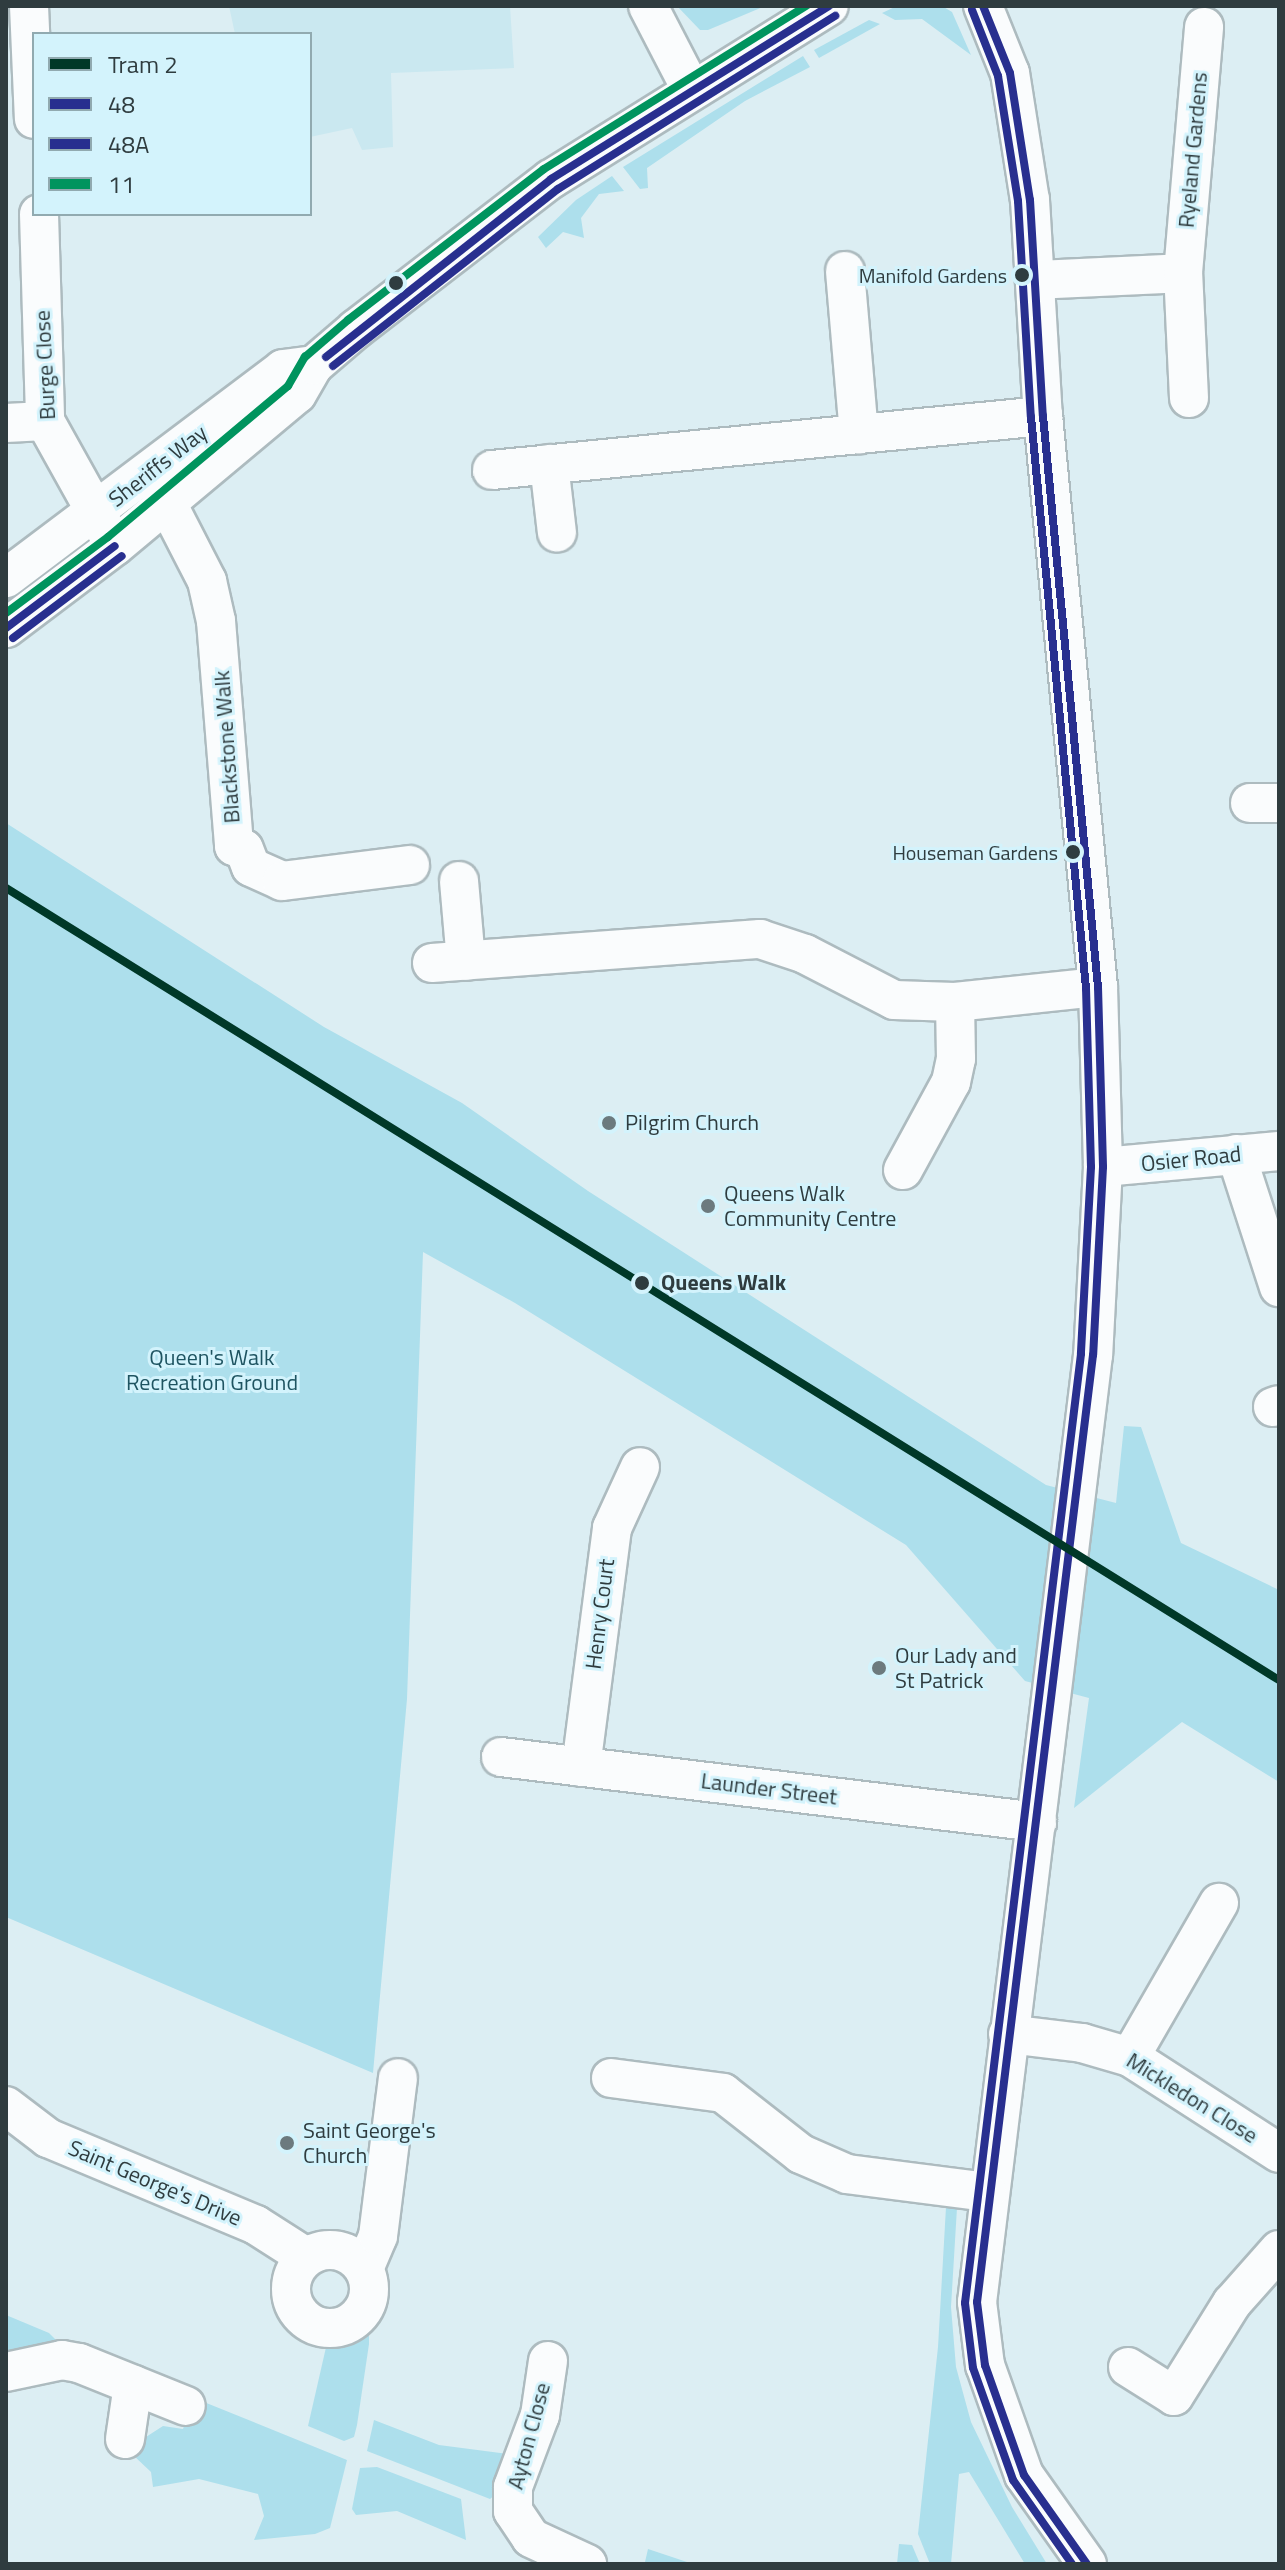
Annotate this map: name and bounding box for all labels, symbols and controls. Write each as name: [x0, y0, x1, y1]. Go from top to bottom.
legend: [32, 32, 312, 216]
text: Tram 2: [108, 46, 178, 82]
street label: Ryeland Gardens: [1173, 71, 1213, 229]
text: 48: [108, 86, 135, 122]
text: 48A: [108, 126, 149, 162]
text: 11: [108, 166, 135, 202]
place label: Manifold Gardens: [859, 263, 1007, 287]
marker: Manifold Gardens: [1014, 267, 1030, 283]
unlabelled marker: [388, 275, 404, 291]
street label: Burge Close: [29, 309, 61, 421]
street label: Sheriffs Way: [104, 419, 212, 513]
street label: Blackstone Walk: [208, 670, 246, 824]
place label: Houseman Gardens: [892, 840, 1058, 864]
marker: Houseman Gardens: [1065, 844, 1081, 860]
place label: Pilgrim Church: [625, 1110, 759, 1136]
marker: Pilgrim Church: [600, 1114, 618, 1132]
street label: Osier Road: [1140, 1141, 1242, 1177]
place label: Queens Walk Community Centre: [724, 1180, 896, 1232]
marker: Queens Walk Community Centre: [699, 1197, 717, 1215]
place label: Queens Walk: [661, 1270, 786, 1296]
marker: Queens Walk: [630, 1271, 654, 1295]
park label: Queen's Walk Recreation Ground: [126, 1344, 298, 1396]
street label: Henry Court: [580, 1557, 620, 1671]
place label: Our Lady and St Patrick: [895, 1642, 1017, 1694]
marker: Our Lady and St Patrick: [870, 1659, 888, 1677]
street label: Launder Street: [699, 1768, 839, 1810]
street label: Mickledon Close: [1122, 2047, 1262, 2149]
place label: Saint George's Church: [303, 2117, 436, 2168]
marker: Saint George's Church: [278, 2134, 296, 2152]
street label: Saint George's Drive: [64, 2135, 246, 2231]
street label: Ayton Close: [502, 2380, 556, 2492]

